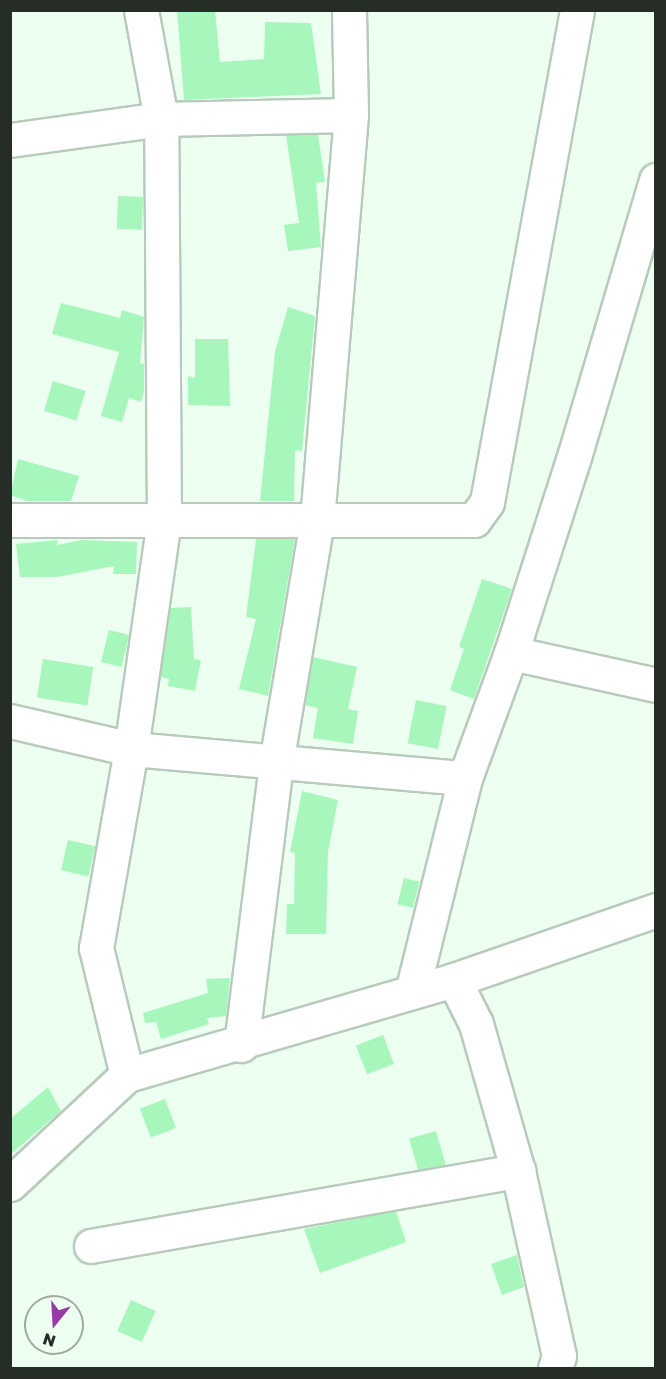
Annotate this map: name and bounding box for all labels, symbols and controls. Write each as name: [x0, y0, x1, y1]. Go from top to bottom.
north arrow: [24, 1295, 84, 1355]
text: N: [40, 1329, 58, 1352]

